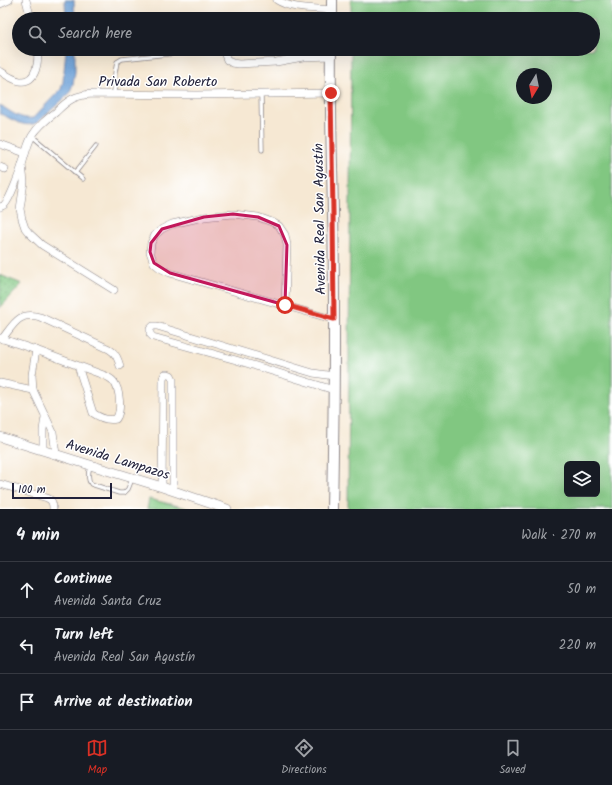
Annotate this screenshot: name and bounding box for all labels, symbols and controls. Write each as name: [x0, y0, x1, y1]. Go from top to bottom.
search box: [12, 12, 600, 56]
text: Search here: [58, 22, 132, 46]
icon: search: [26, 23, 48, 45]
north arrow: [516, 68, 552, 104]
street label: Privada San Roberto: [99, 71, 217, 93]
route end: [322, 84, 340, 102]
street label: Avenida Real San Agustín: [308, 143, 332, 295]
route start: [276, 296, 294, 314]
street label: Avenida Lampazos: [63, 434, 172, 486]
map controls: [564, 461, 600, 497]
button: layers: [564, 461, 600, 497]
scale bar: [12, 481, 112, 500]
text: 100 m: [18, 481, 46, 499]
text: 4 min: [16, 522, 60, 549]
text: Walk · 270 m: [521, 525, 596, 546]
text: Continue: [54, 567, 112, 591]
icon: ahead: [16, 579, 38, 601]
text: 50 m: [567, 579, 596, 600]
text: Avenida Santa Cruz: [54, 591, 161, 612]
text: Turn left: [54, 623, 114, 647]
icon: left: [16, 635, 38, 657]
text: 220 m: [559, 635, 596, 656]
text: Avenida Real San Agustín: [54, 647, 195, 668]
text: Arrive at destination: [54, 690, 193, 714]
icon: arrive: [16, 691, 38, 713]
tab: Map: [86, 737, 108, 779]
tab: Directions: [281, 737, 327, 779]
tab: Saved: [500, 737, 526, 779]

